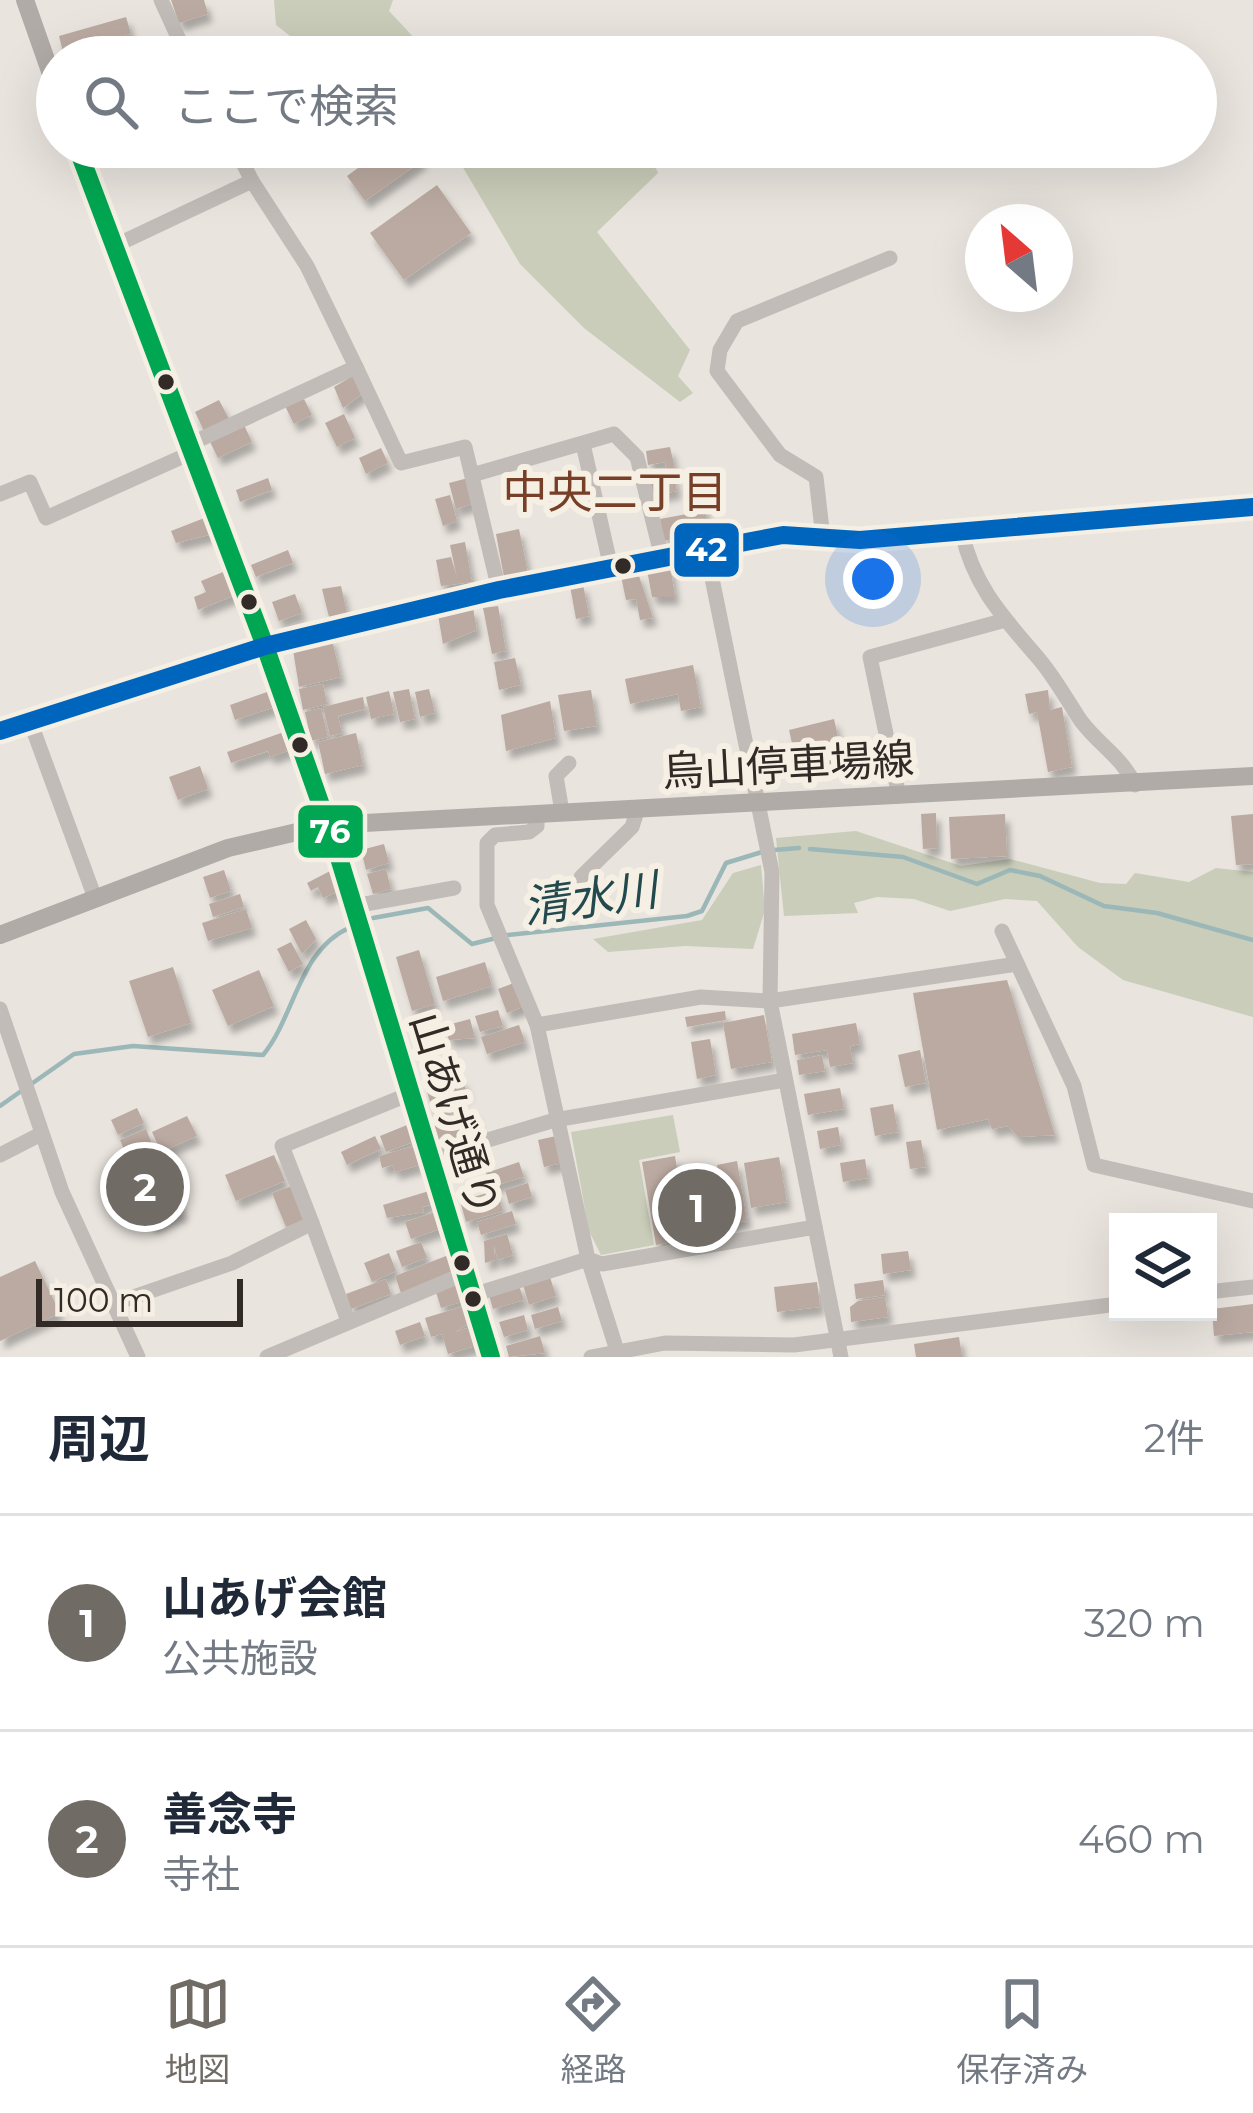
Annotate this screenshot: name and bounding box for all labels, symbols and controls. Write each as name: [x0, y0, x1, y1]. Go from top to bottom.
search box: [36, 36, 1217, 168]
icon: search: [78, 69, 144, 135]
text: ここで検索: [174, 78, 399, 133]
north arrow: [965, 204, 1073, 312]
unlabelled marker: [155, 371, 177, 393]
district label: 中央二丁目: [502, 464, 728, 519]
line badge: 42: [672, 521, 741, 579]
text: 42: [685, 529, 727, 569]
your location: [843, 549, 903, 609]
unlabelled marker: [612, 555, 634, 577]
unlabelled marker: [238, 591, 260, 613]
street label: 烏山停車場線: [661, 732, 915, 798]
unlabelled marker: [289, 734, 311, 756]
line badge: 76: [296, 803, 365, 860]
text: 76: [310, 811, 350, 851]
water label: 清水川: [519, 860, 665, 934]
street label: 山あげ通り: [399, 1006, 511, 1222]
pin: 2: [106, 1142, 184, 1232]
pin: 1: [658, 1163, 736, 1253]
map controls: [1109, 1213, 1217, 1321]
button: layers: [1109, 1213, 1217, 1321]
unlabelled marker: [451, 1252, 473, 1274]
scale bar: [36, 1273, 243, 1326]
text: 100 m: [54, 1280, 153, 1320]
unlabelled marker: [462, 1288, 484, 1310]
text: 周辺: [48, 1408, 150, 1470]
text: 2件: [1144, 1414, 1205, 1462]
text: 山あげ会館: [162, 1570, 387, 1625]
text: 1: [79, 1599, 95, 1647]
text: 320 m: [1084, 1599, 1205, 1647]
text: 公共施設: [162, 1634, 318, 1682]
text: 善念寺: [162, 1786, 297, 1841]
text: 2: [75, 1815, 99, 1863]
text: 460 m: [1078, 1815, 1205, 1863]
text: 寺社: [162, 1850, 240, 1898]
tab: 地図: [165, 1971, 231, 2091]
tab: 経路: [560, 1971, 626, 2091]
tab: 保存済み: [956, 1971, 1088, 2091]

